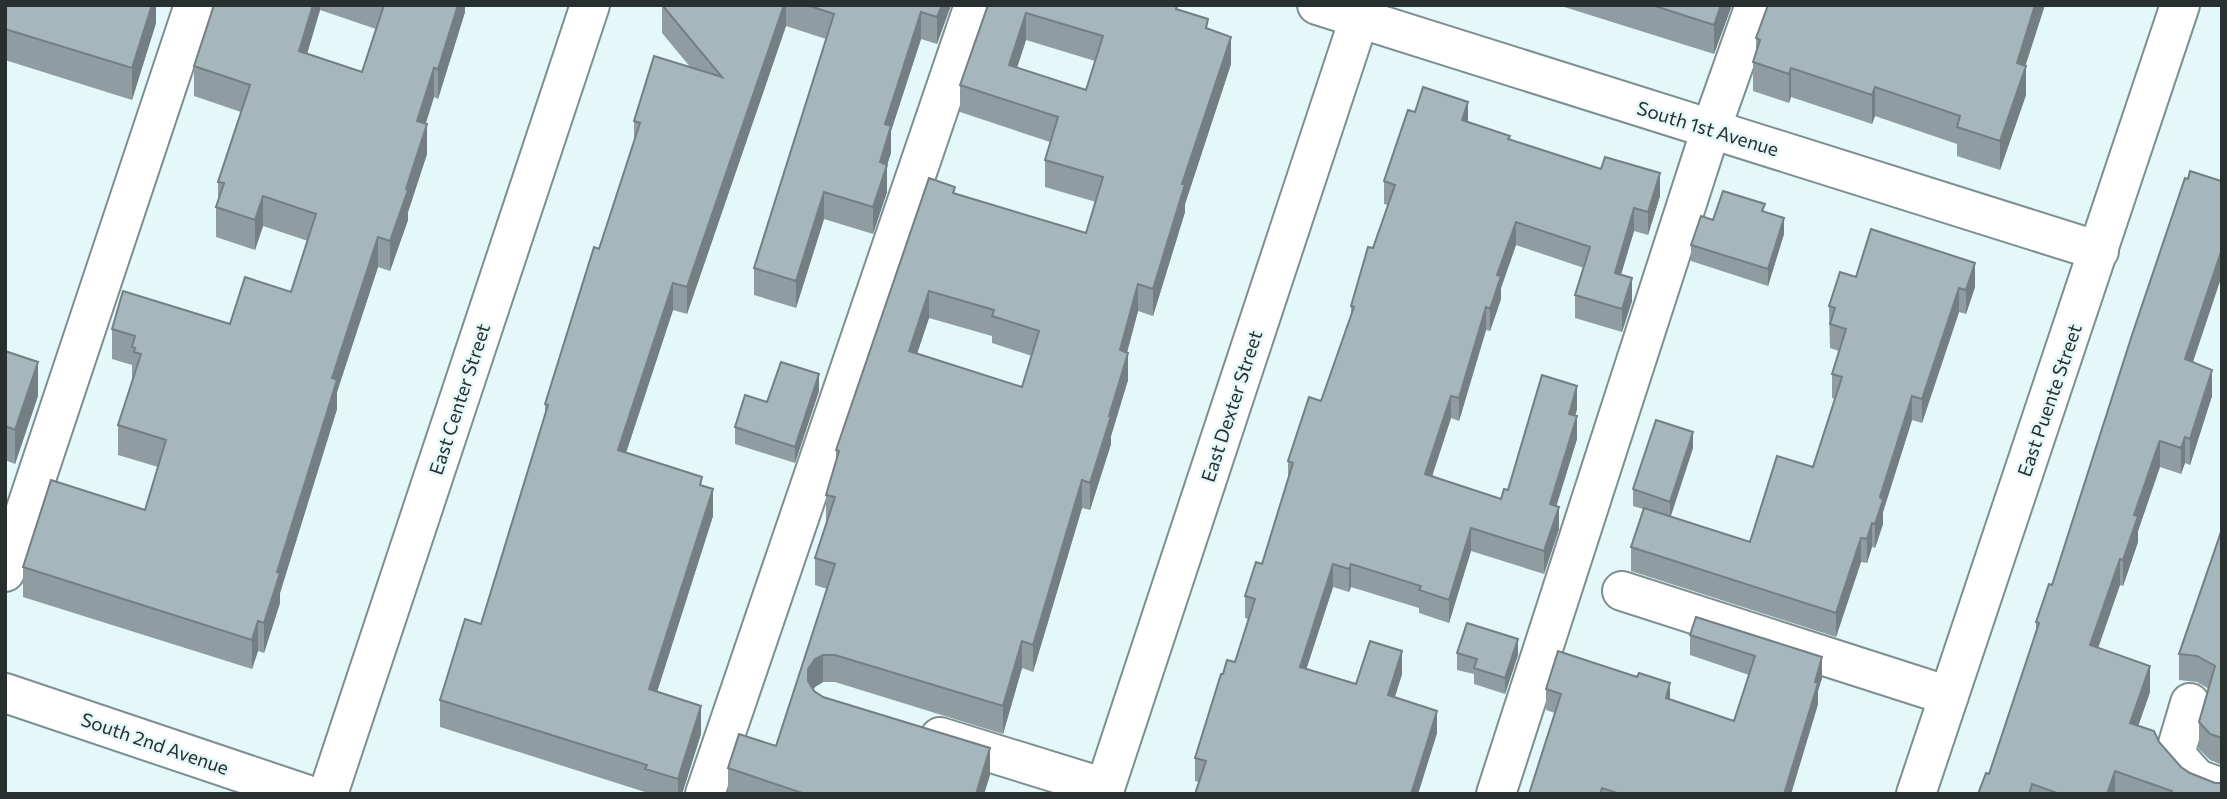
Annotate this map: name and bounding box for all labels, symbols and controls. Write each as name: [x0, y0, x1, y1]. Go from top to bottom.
street label: South 1st Avenue: [1634, 96, 1782, 160]
street label: East Center Street: [424, 320, 494, 478]
street label: East Puente Street: [2012, 321, 2086, 479]
street label: East Dexter Street: [1196, 327, 1266, 485]
street label: South 2nd Avenue: [78, 707, 232, 779]

